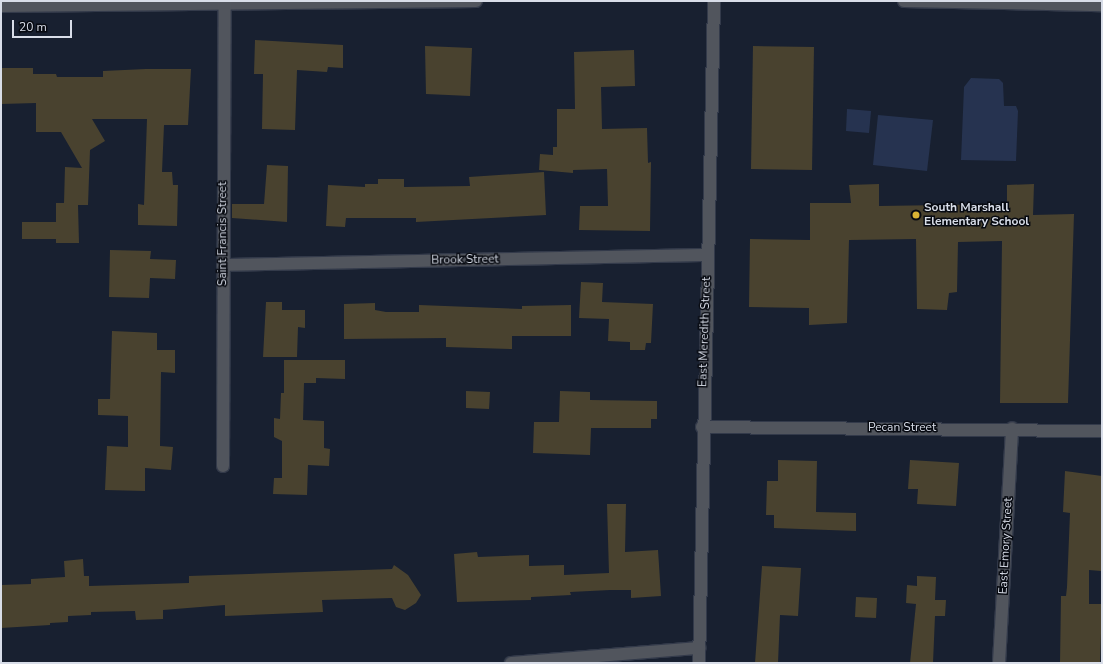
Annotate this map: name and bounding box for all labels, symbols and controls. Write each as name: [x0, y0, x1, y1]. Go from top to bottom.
scale bar: [14, 12, 74, 38]
text: 20 m: [19, 19, 47, 35]
street label: Saint Francis Street: [216, 182, 230, 286]
place label: South Marshall Elementary School: [924, 201, 1029, 229]
marker: South Marshall Elementary School: [911, 210, 921, 220]
street label: Brook Street: [431, 252, 499, 268]
street label: East Meredith Street: [696, 277, 714, 387]
street label: Pecan Street: [868, 421, 936, 435]
street label: East Emory Street: [996, 497, 1016, 595]

